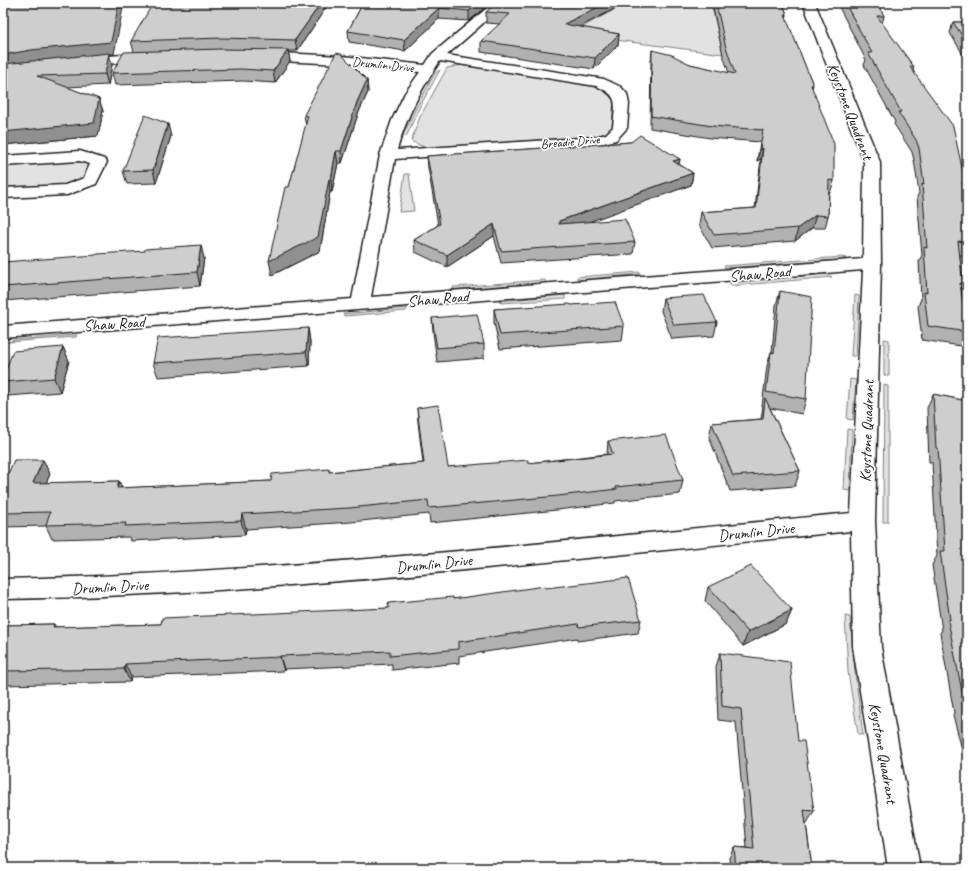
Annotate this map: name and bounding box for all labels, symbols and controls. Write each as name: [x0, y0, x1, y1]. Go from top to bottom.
street label: Drumlin Drive: [351, 54, 415, 76]
street label: Keystone Quadrant: [822, 60, 878, 164]
street label: Breadie Drive: [540, 131, 601, 153]
street label: Shaw Road: [729, 261, 794, 287]
street label: Shaw Road: [407, 286, 472, 312]
street label: Shaw Road: [83, 312, 148, 336]
street label: Keystone Quadrant: [855, 378, 879, 482]
street label: Drumlin Drive: [717, 518, 797, 546]
street label: Drumlin Drive: [395, 550, 475, 578]
street label: Drumlin Drive: [72, 575, 150, 599]
street label: Keystone Quadrant: [864, 701, 902, 807]

